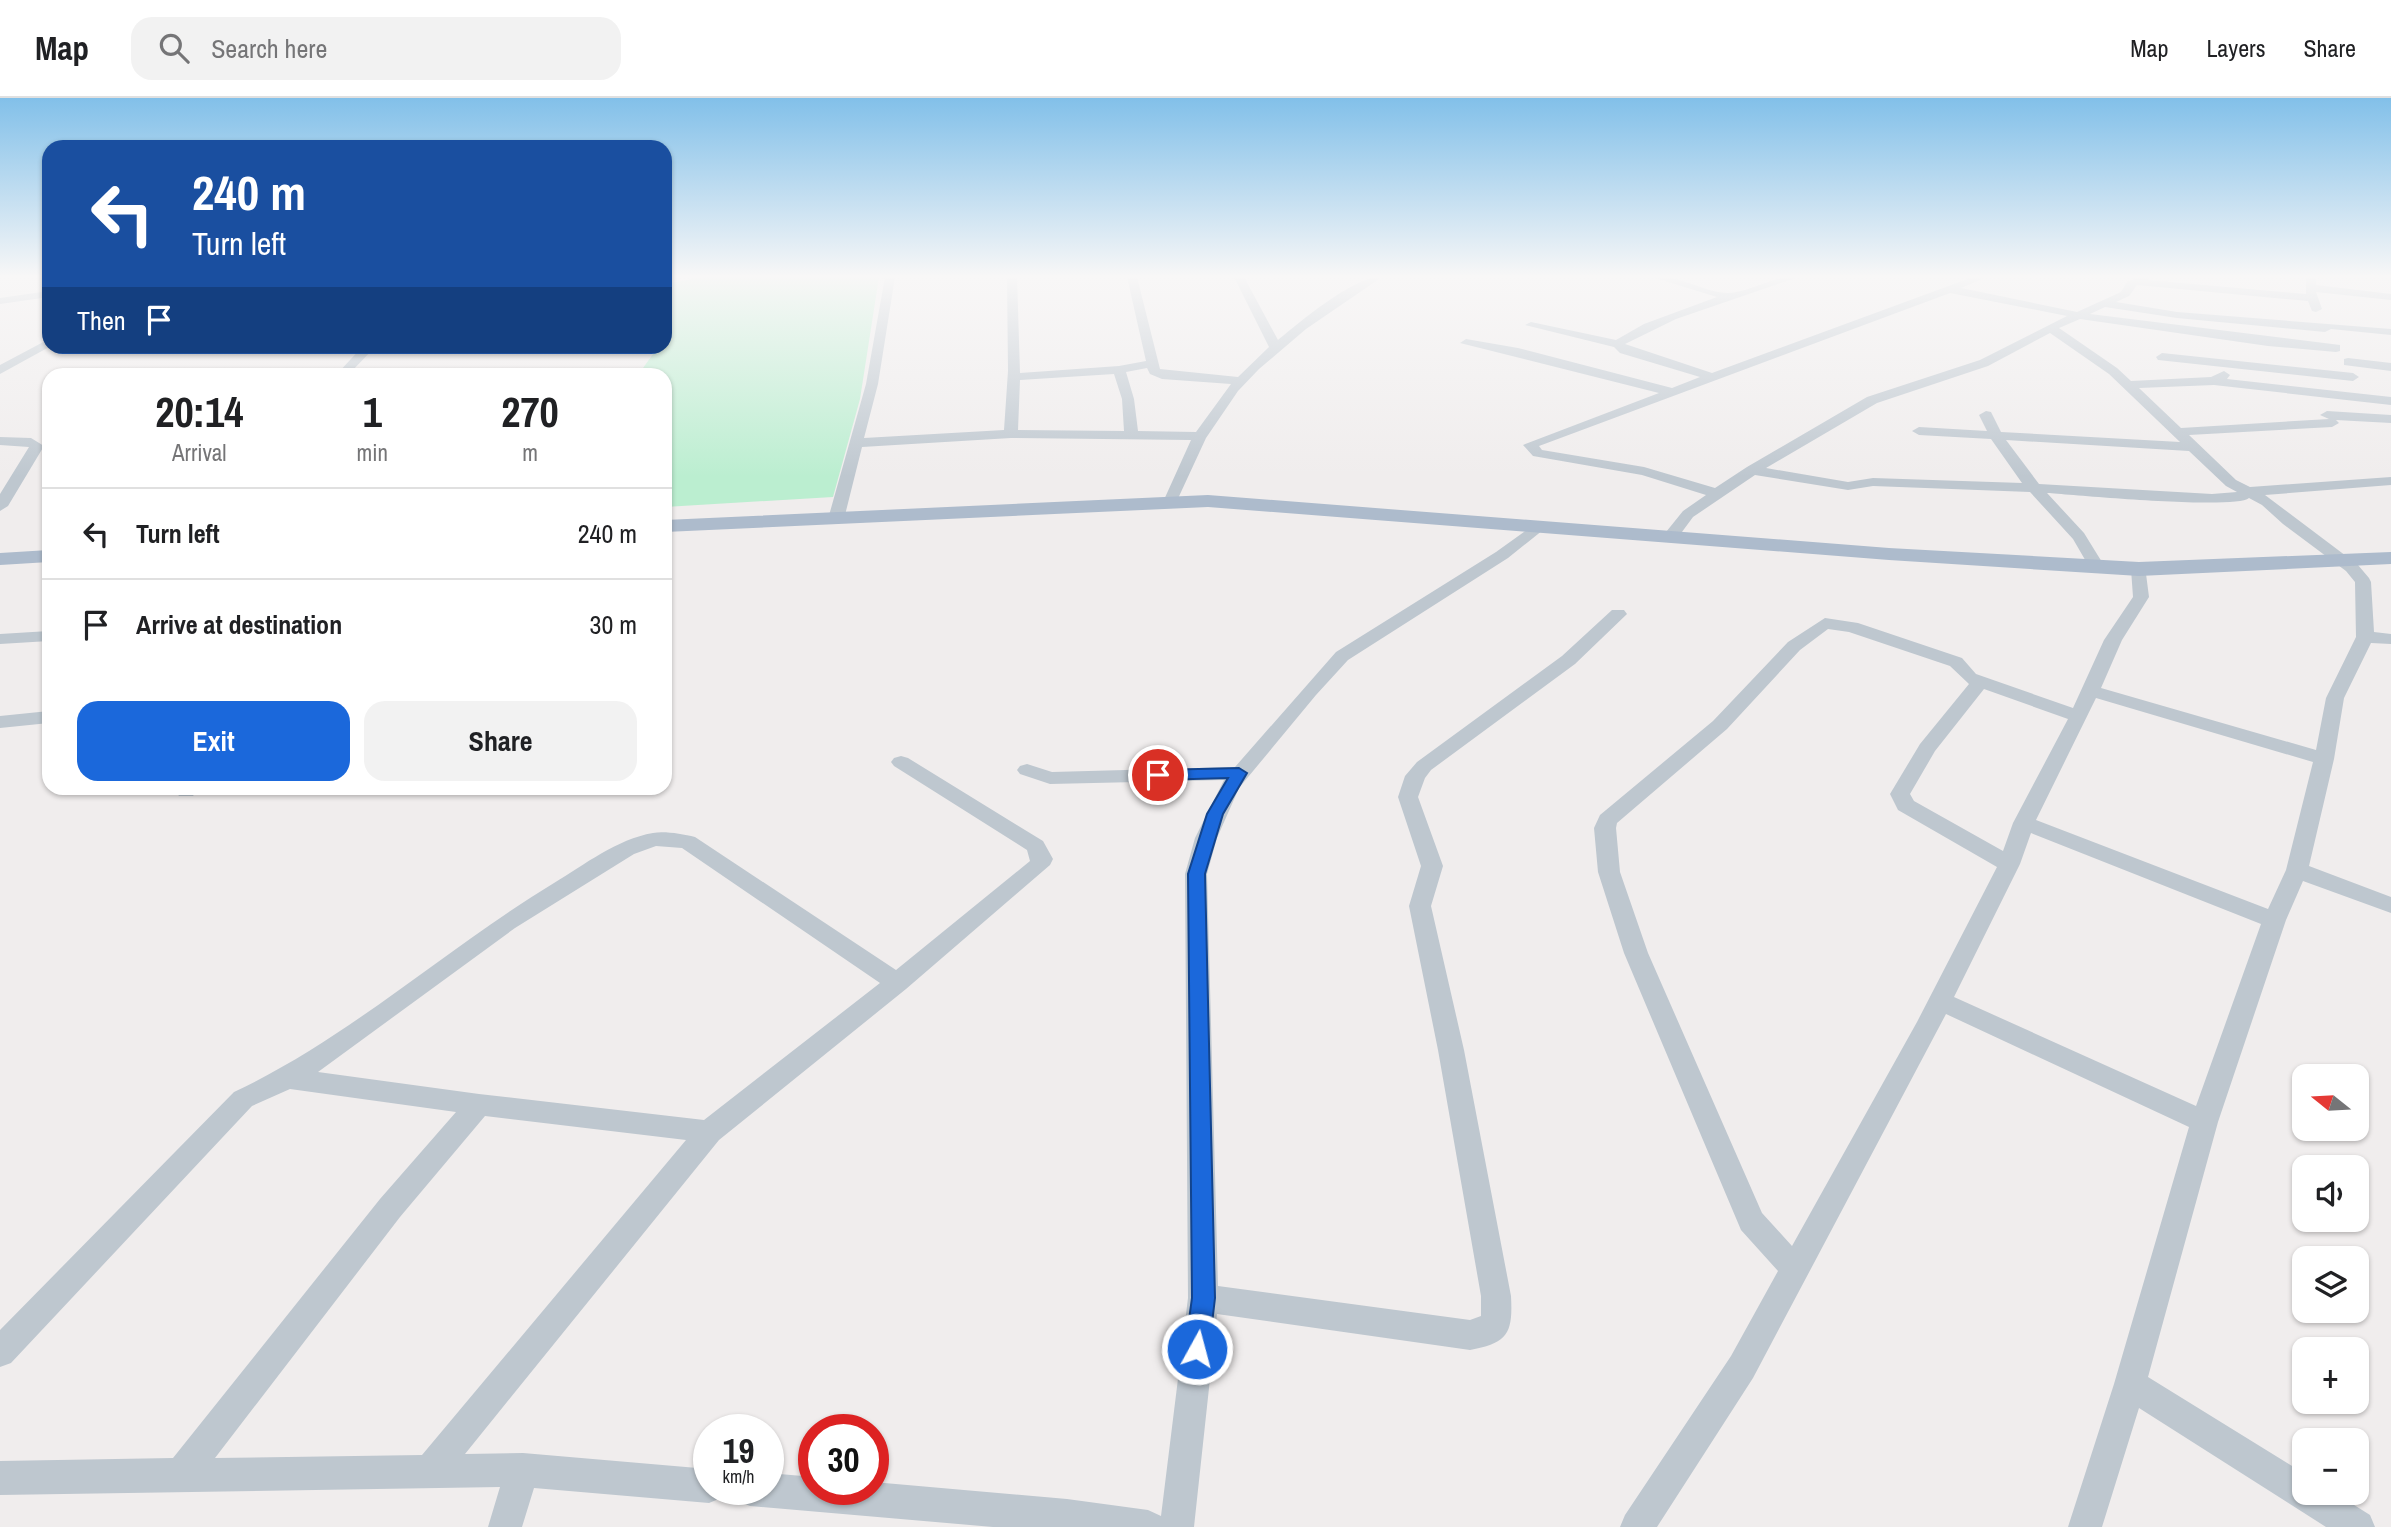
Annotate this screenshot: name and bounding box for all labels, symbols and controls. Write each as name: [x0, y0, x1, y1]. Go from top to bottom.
search box: [131, 17, 621, 80]
text: Map: [35, 26, 89, 70]
icon: search: [155, 29, 193, 67]
text: Search here: [211, 31, 327, 66]
text: Map: [2130, 32, 2168, 64]
text: Layers: [2206, 32, 2265, 64]
text: Share: [2303, 32, 2356, 64]
text: 240 m: [192, 159, 306, 225]
icon: left: [77, 168, 168, 259]
text: Turn left: [192, 222, 286, 265]
icon: arrive: [140, 301, 178, 339]
text: Then: [77, 303, 126, 338]
text: 20:14: [155, 384, 243, 440]
text: 1: [363, 384, 382, 440]
text: 270: [501, 384, 559, 440]
text: Arrival: [172, 437, 227, 468]
text: min: [357, 437, 388, 468]
text: m: [522, 437, 538, 468]
icon: left: [77, 515, 115, 553]
text: Turn left: [136, 516, 220, 551]
text: 240 m: [578, 516, 637, 551]
icon: arrive: [77, 606, 115, 644]
text: Arrive at destination: [136, 607, 342, 642]
text: 30 m: [590, 607, 637, 642]
button: Exit: [77, 701, 350, 781]
button: Share: [364, 701, 637, 781]
pin: [1128, 745, 1188, 805]
icon: arrive: [1139, 756, 1177, 794]
north arrow: [2292, 1064, 2370, 1141]
map controls: [2292, 1064, 2369, 1505]
button: sound: [2292, 1155, 2369, 1232]
button: layers: [2292, 1246, 2369, 1323]
position arrow: [1160, 1312, 1234, 1386]
button: +: [2292, 1337, 2369, 1414]
speed limit sign: 30: [798, 1414, 889, 1505]
text: 19: [723, 1427, 754, 1474]
button: −: [2292, 1428, 2369, 1505]
text: km/h: [723, 1464, 755, 1489]

